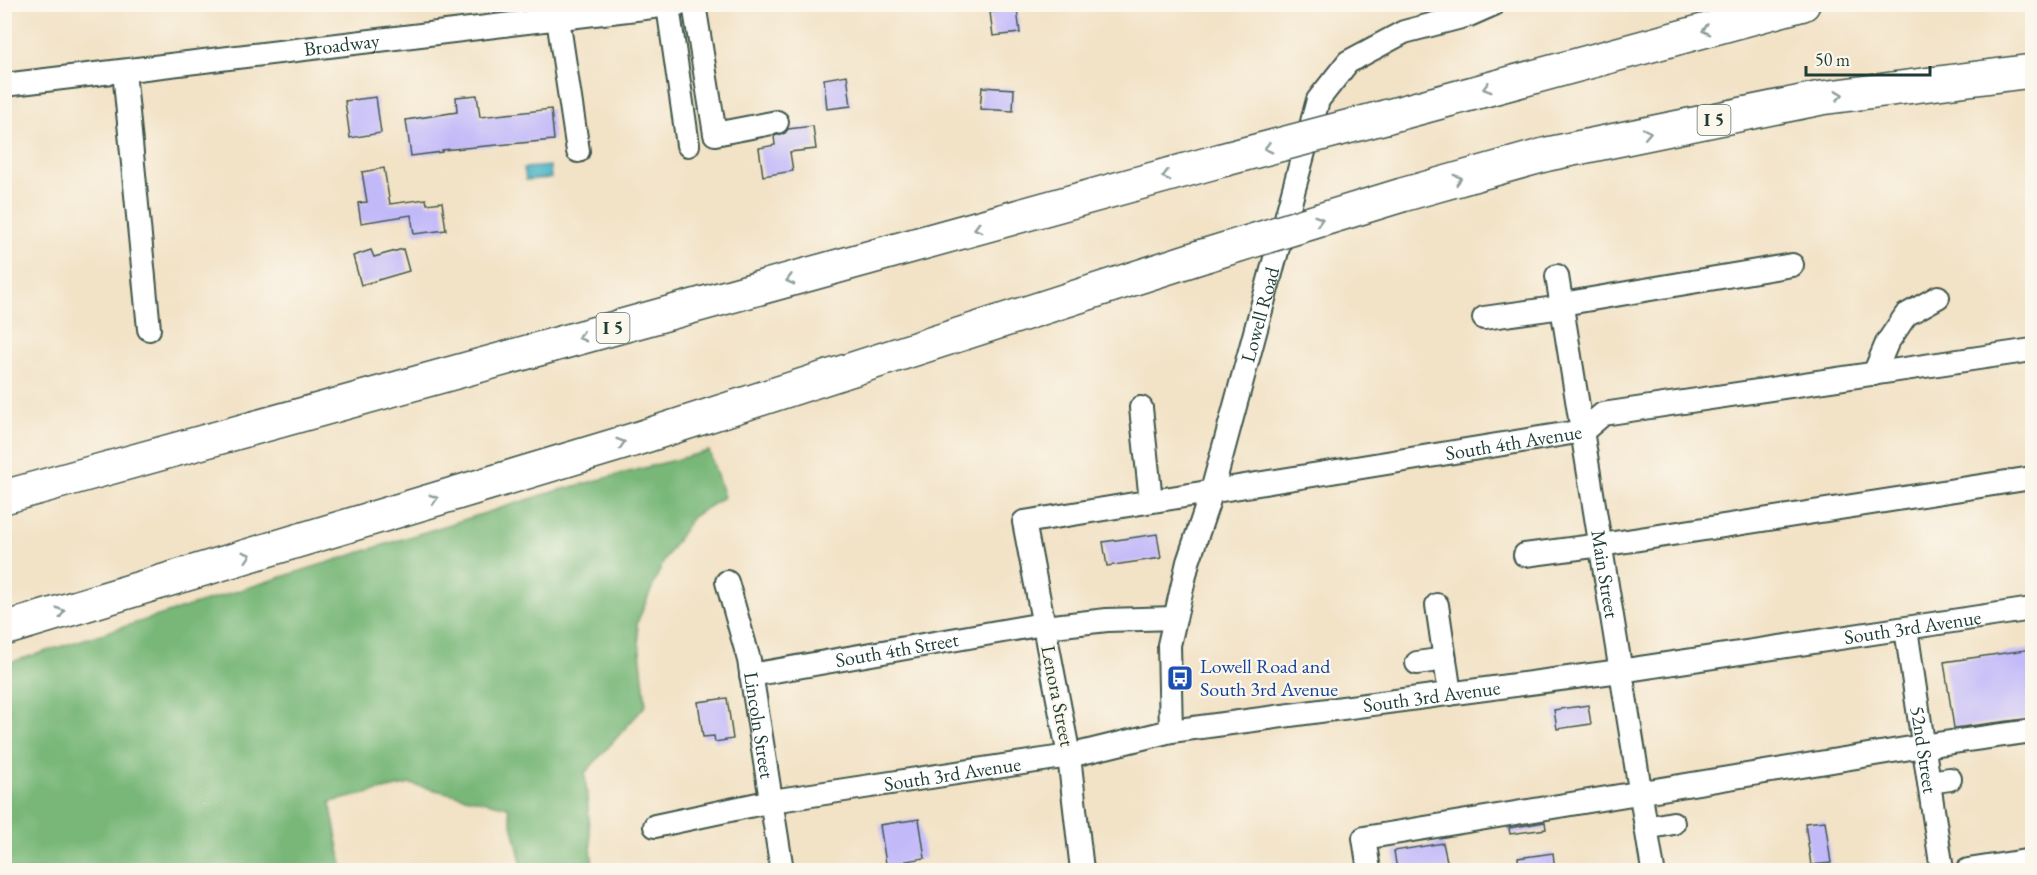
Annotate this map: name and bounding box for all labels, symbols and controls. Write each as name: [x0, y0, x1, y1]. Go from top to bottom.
one-way arrow: [1701, 23, 1711, 35]
street label: Broadway: [302, 27, 381, 62]
scale bar: [1806, 39, 1930, 77]
text: 50 m: [1815, 48, 1850, 71]
one-way arrow: [1482, 81, 1492, 94]
one-way arrow: [1834, 90, 1843, 102]
road number: I 5: [1698, 105, 1730, 135]
one-way arrow: [1642, 127, 1652, 140]
one-way arrow: [1263, 140, 1273, 153]
one-way arrow: [1161, 168, 1171, 181]
one-way arrow: [1453, 174, 1463, 187]
one-way arrow: [1314, 215, 1324, 228]
one-way arrow: [973, 220, 983, 233]
street label: Lowell Road: [1235, 263, 1285, 365]
one-way arrow: [785, 272, 795, 285]
road number: I 5: [596, 313, 630, 343]
one-way arrow: [577, 330, 588, 342]
street label: South 4th Avenue: [1443, 418, 1584, 466]
one-way arrow: [615, 438, 626, 450]
one-way arrow: [428, 494, 439, 506]
street label: Main Street: [1585, 528, 1625, 621]
one-way arrow: [241, 551, 252, 563]
street label: South 3rd Avenue: [1842, 604, 1983, 650]
one-way arrow: [55, 607, 65, 619]
street label: South 4th Street: [833, 626, 961, 673]
street label: Lenora Street: [1035, 643, 1081, 750]
place label: Lowell Road and South 3rd Avenue: [1200, 653, 1338, 702]
bus stop icon: Lowell Road and South 3rd Avenue: [1165, 663, 1195, 693]
street label: Lincoln Street: [738, 670, 781, 781]
street label: South 3rd Avenue: [1361, 674, 1502, 718]
street label: 52nd Street: [1905, 704, 1943, 796]
street label: South 3rd Avenue: [882, 750, 1023, 797]

